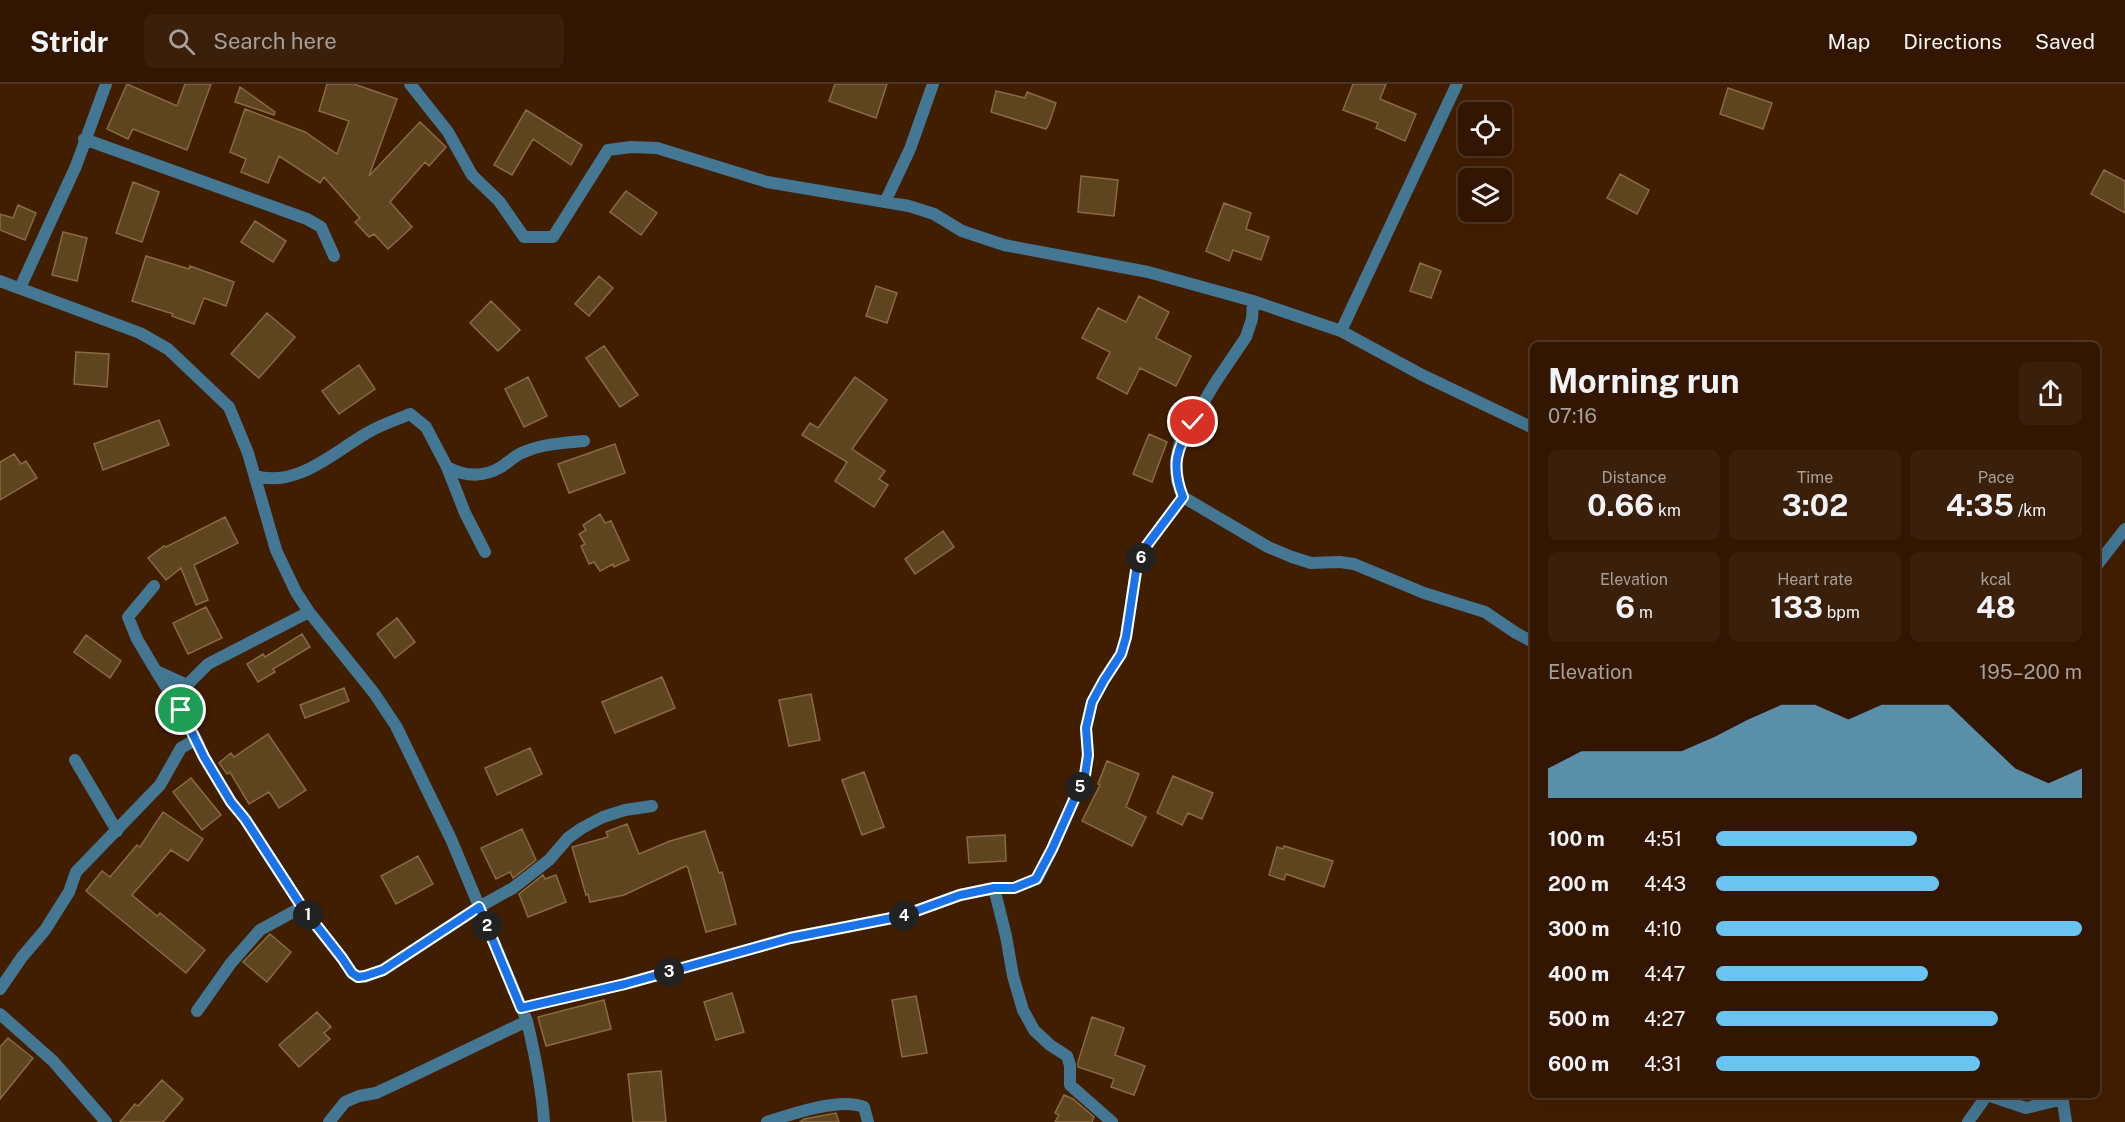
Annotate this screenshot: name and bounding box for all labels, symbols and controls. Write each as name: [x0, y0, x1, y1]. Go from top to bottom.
search box: [144, 14, 564, 68]
text: Stridr: [30, 25, 108, 58]
icon: search: [165, 25, 198, 58]
text: Search here: [213, 28, 337, 54]
text: Map: [1828, 29, 1870, 54]
text: Directions: [1903, 29, 2002, 54]
text: Saved: [2035, 29, 2095, 54]
map controls: [1458, 102, 1512, 222]
button: locate: [1458, 102, 1512, 156]
button: layers: [1458, 168, 1512, 222]
text: Morning run: [1548, 362, 1740, 400]
button: share: [2019, 362, 2082, 425]
pin: [1167, 396, 1218, 447]
text: 07:16: [1548, 404, 1597, 428]
icon: check: [1176, 405, 1209, 438]
text: Distance: [1602, 468, 1666, 487]
text: Time: [1797, 468, 1833, 487]
text: Pace: [1978, 468, 2014, 487]
text: 0.66: [1587, 487, 1654, 523]
text: 3:02: [1782, 487, 1848, 523]
text: 4:35: [1946, 487, 2014, 523]
text: km: [1654, 501, 1681, 520]
text: /km: [2014, 501, 2046, 520]
pin: 6: [1126, 543, 1156, 573]
text: 6: [1136, 548, 1146, 567]
text: Elevation: [1600, 570, 1668, 589]
text: Heart rate: [1777, 570, 1853, 589]
text: kcal: [1981, 570, 2011, 589]
text: 6: [1615, 589, 1635, 625]
text: 133: [1770, 589, 1823, 625]
text: 48: [1976, 589, 2016, 625]
text: m: [1635, 603, 1653, 622]
text: bpm: [1823, 603, 1860, 622]
text: Elevation: [1548, 660, 1633, 684]
text: 195–200 m: [1979, 660, 2082, 684]
pin: [155, 684, 206, 735]
icon: arrive: [164, 693, 197, 726]
pin: 5: [1065, 772, 1095, 802]
text: 5: [1075, 777, 1085, 796]
text: 100 m: [1548, 827, 1605, 851]
text: 4:51: [1644, 827, 1682, 851]
text: 200 m: [1548, 872, 1609, 896]
text: 4:43: [1644, 872, 1686, 896]
pin: 1: [293, 900, 323, 930]
pin: 4: [889, 901, 919, 931]
text: 1: [305, 905, 311, 924]
text: 4: [899, 906, 909, 925]
pin: 2: [472, 911, 502, 941]
text: 2: [482, 916, 492, 935]
text: 300 m: [1548, 917, 1609, 941]
text: 4:10: [1644, 917, 1681, 941]
pin: 3: [654, 957, 684, 987]
text: 3: [664, 962, 674, 981]
text: 400 m: [1548, 962, 1609, 986]
text: 4:47: [1644, 962, 1686, 986]
text: 500 m: [1548, 1007, 1610, 1031]
text: 4:27: [1644, 1007, 1685, 1031]
text: 600 m: [1548, 1052, 1609, 1076]
text: 4:31: [1644, 1052, 1682, 1076]

